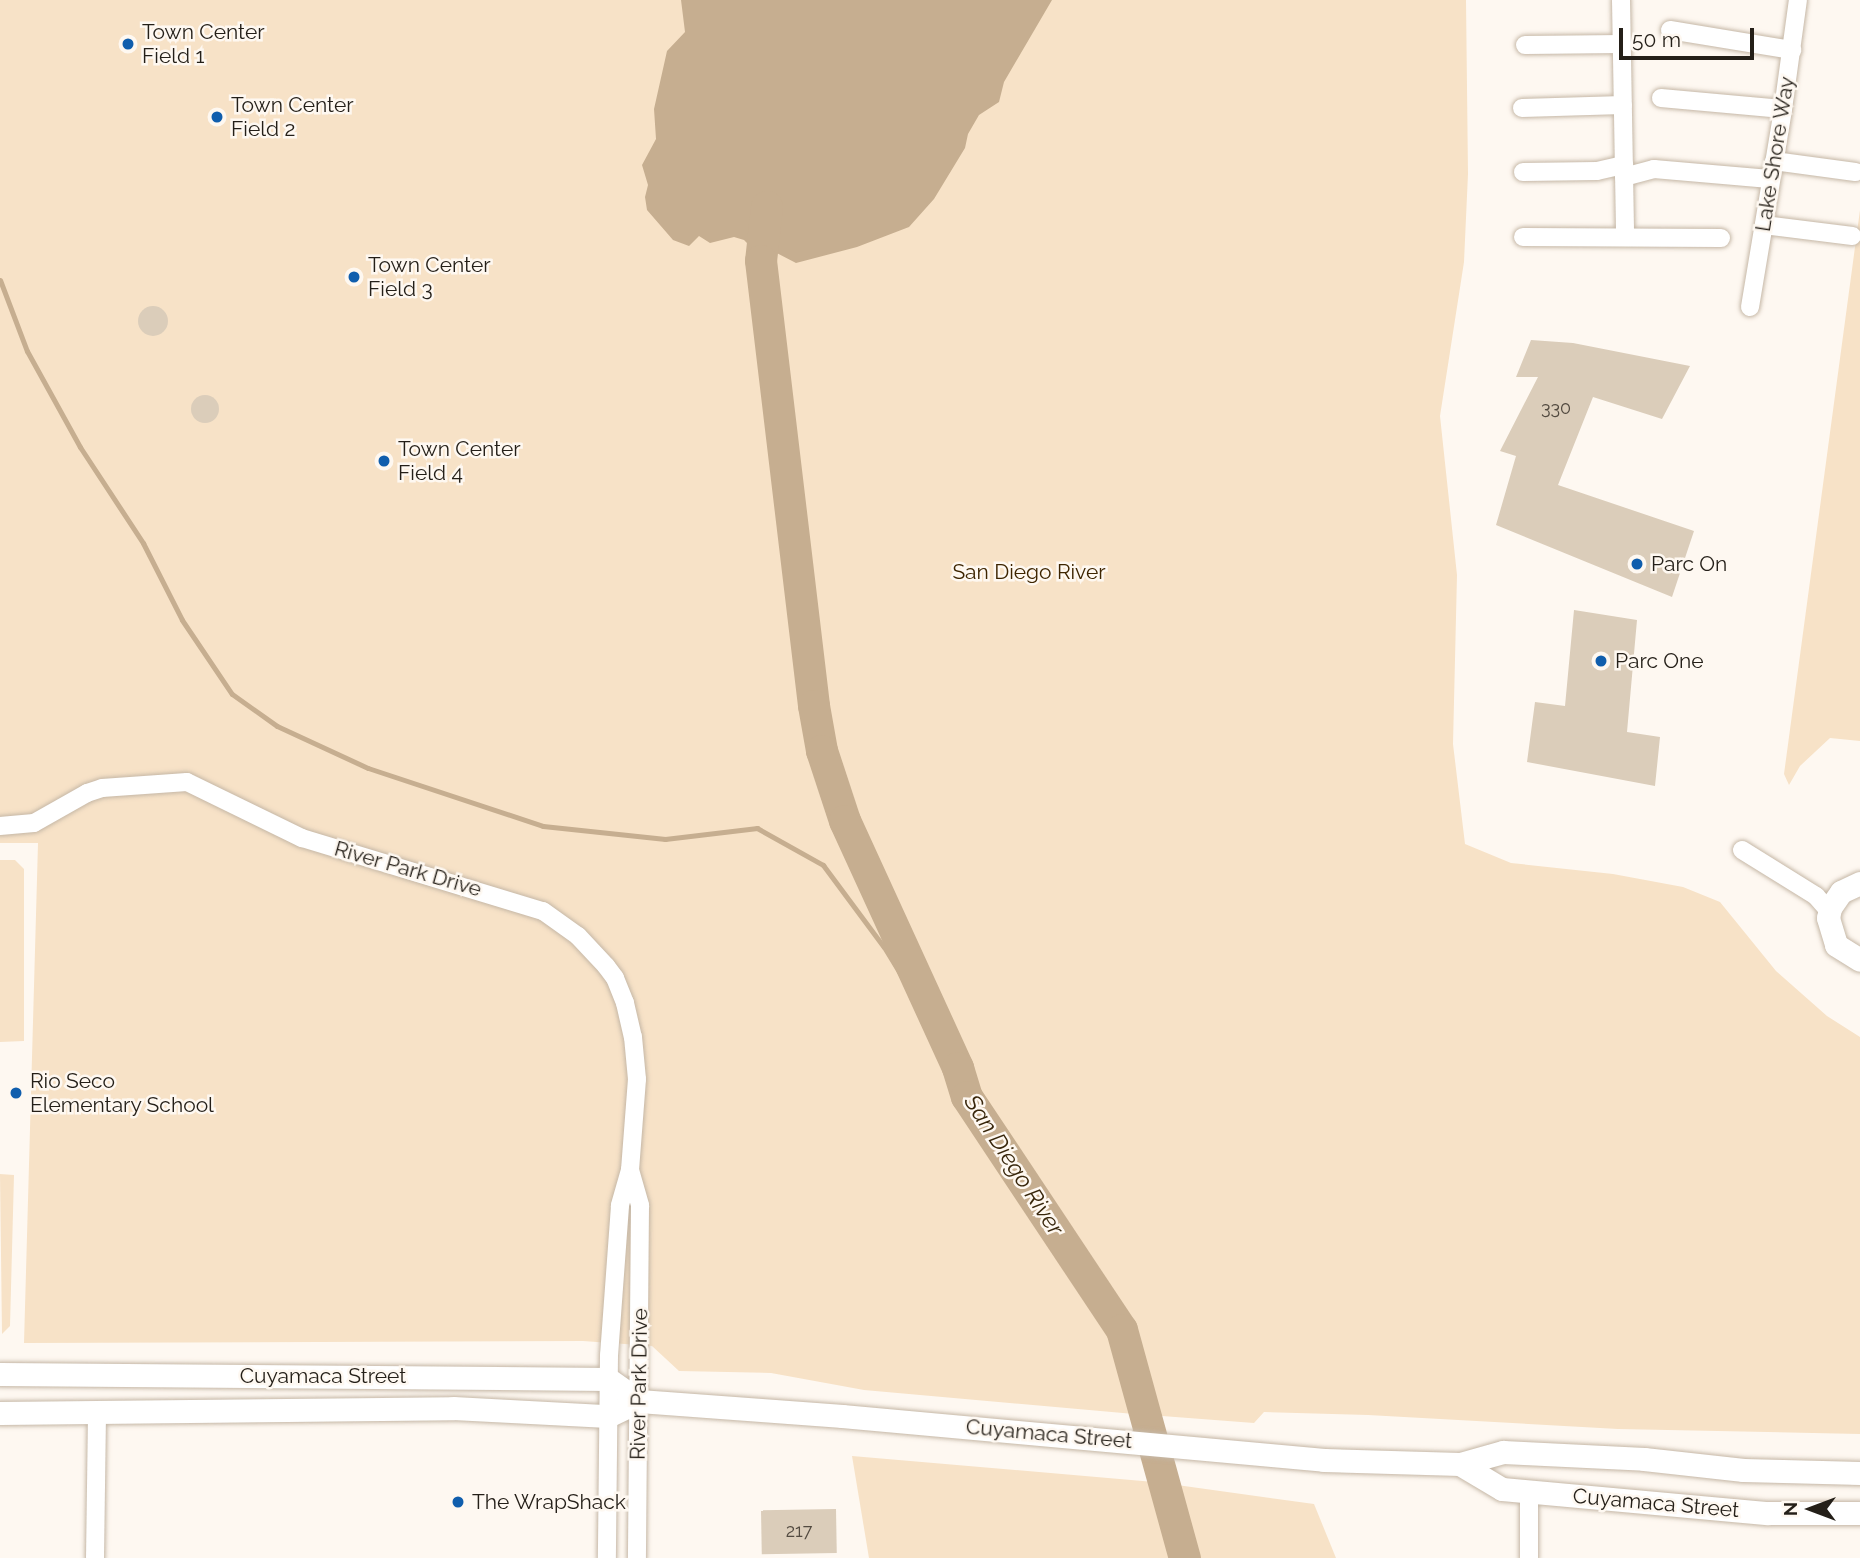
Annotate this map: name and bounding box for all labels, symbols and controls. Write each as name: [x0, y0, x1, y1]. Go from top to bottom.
scale bar: [1622, 14, 1757, 58]
place label: Town Center Field 1: [142, 19, 265, 69]
text: 50 m: [1632, 27, 1681, 52]
marker: Town Center Field 1: [120, 36, 136, 52]
street label: Lake Shore Way: [1750, 74, 1800, 234]
place label: Town Center Field 2: [231, 92, 354, 142]
marker: Town Center Field 2: [209, 109, 225, 125]
place label: Town Center Field 3: [368, 252, 491, 302]
marker: Town Center Field 3: [346, 269, 362, 285]
house number: 330: [1541, 397, 1571, 419]
place label: Town Center Field 4: [398, 436, 521, 486]
marker: Town Center Field 4: [376, 453, 392, 469]
place label: Parc On: [1651, 551, 1727, 577]
marker: Parc On: [1629, 556, 1645, 572]
park label: San Diego River: [952, 559, 1106, 585]
place label: Parc One: [1615, 648, 1704, 674]
marker: Parc One: [1593, 653, 1609, 669]
street label: River Park Drive: [331, 836, 485, 902]
place label: Rio Seco Elementary School: [30, 1068, 214, 1118]
marker: Rio Seco Elementary School: [8, 1085, 24, 1101]
water label: San Diego River: [958, 1090, 1070, 1240]
street label: River Park Drive: [625, 1308, 653, 1460]
street label: Cuyamaca Street: [240, 1363, 406, 1389]
street label: Cuyamaca Street: [965, 1414, 1133, 1454]
north arrow: [1776, 1474, 1846, 1544]
street label: Cuyamaca Street: [1572, 1483, 1740, 1523]
place label: The WrapShack: [472, 1489, 627, 1515]
marker: The WrapShack: [450, 1494, 466, 1510]
text: N: [1779, 1502, 1801, 1516]
house number: 217: [786, 1520, 812, 1542]

